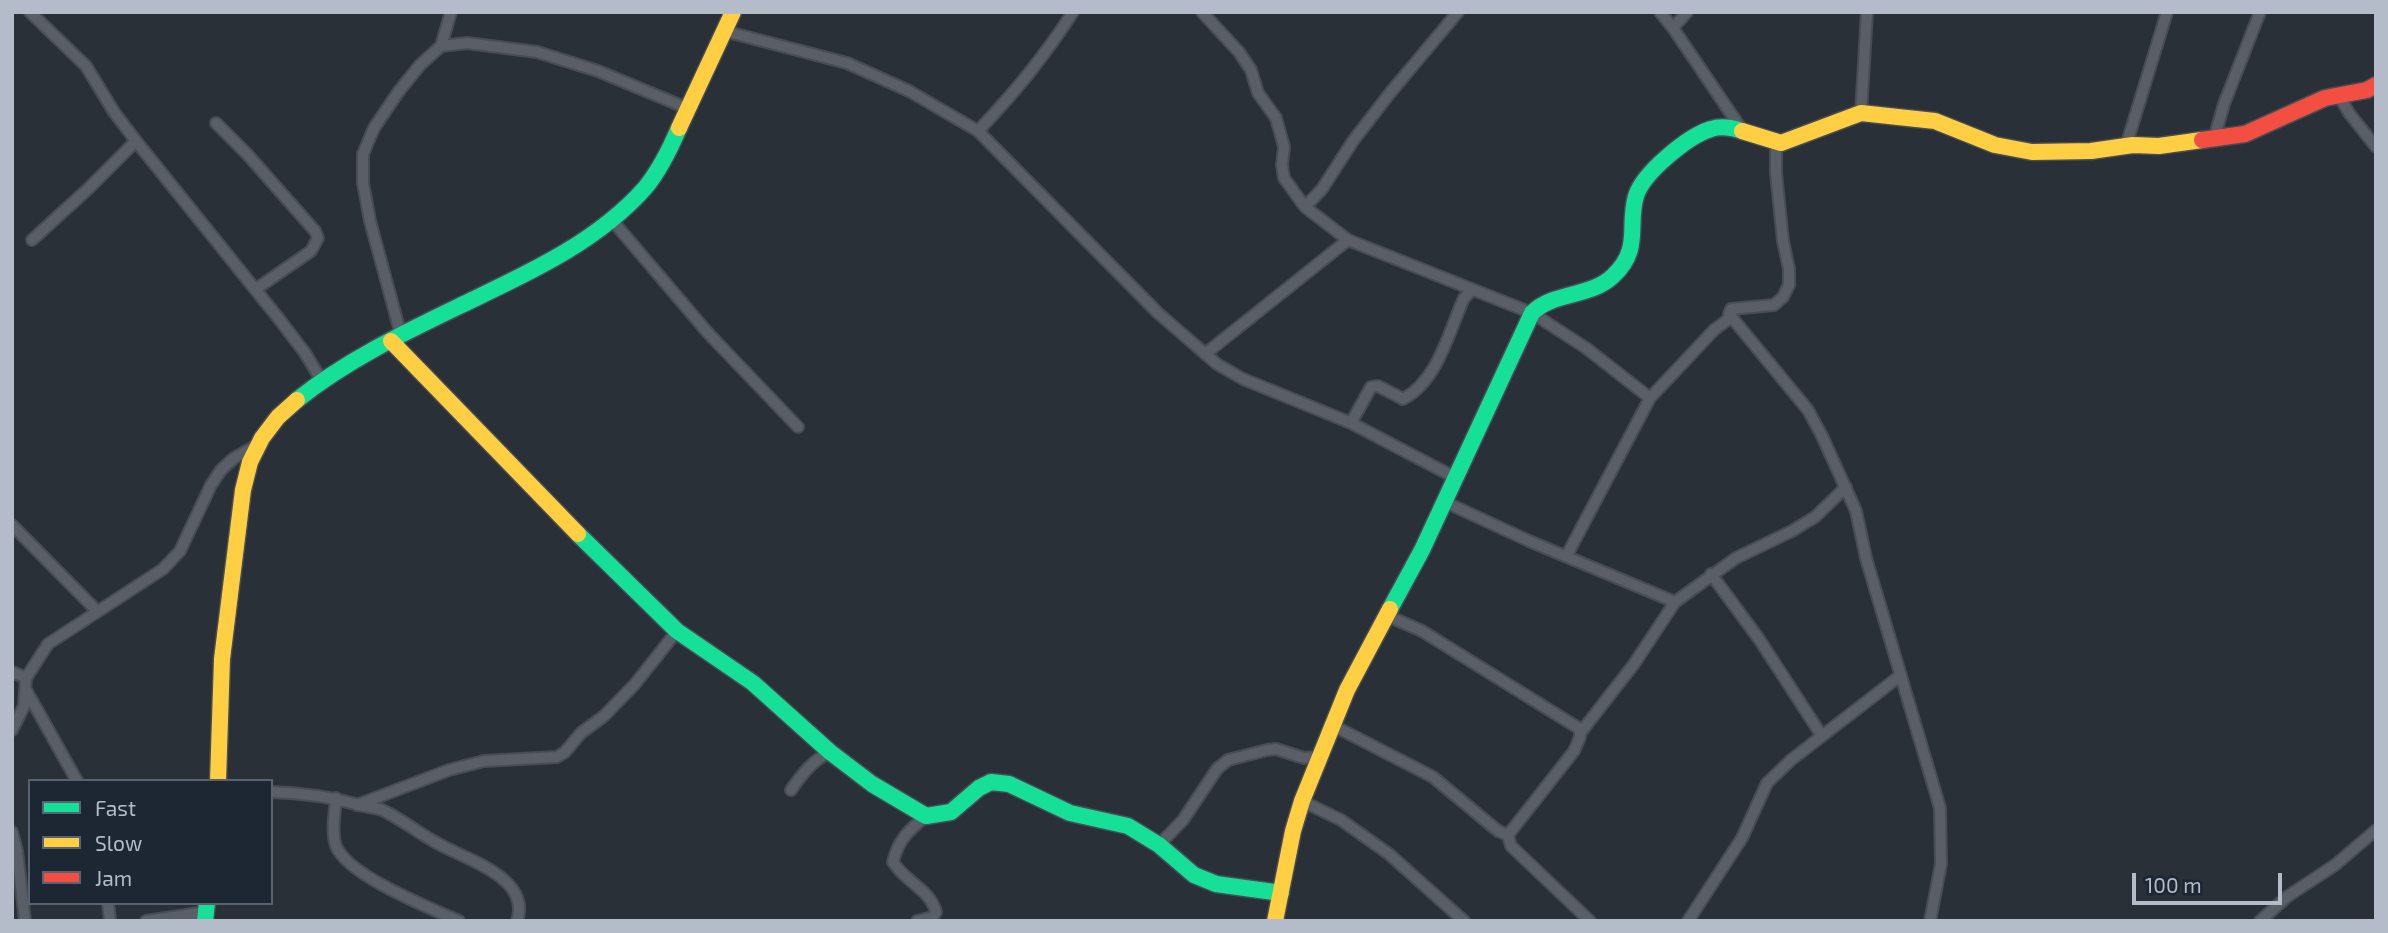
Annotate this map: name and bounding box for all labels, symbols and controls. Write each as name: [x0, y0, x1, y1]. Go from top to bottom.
legend: [28, 779, 273, 905]
text: Fast: [95, 795, 136, 820]
text: Slow: [95, 830, 142, 855]
scale bar: [2136, 860, 2286, 904]
text: Jam: [95, 865, 132, 890]
text: 100 m: [2145, 872, 2202, 897]

